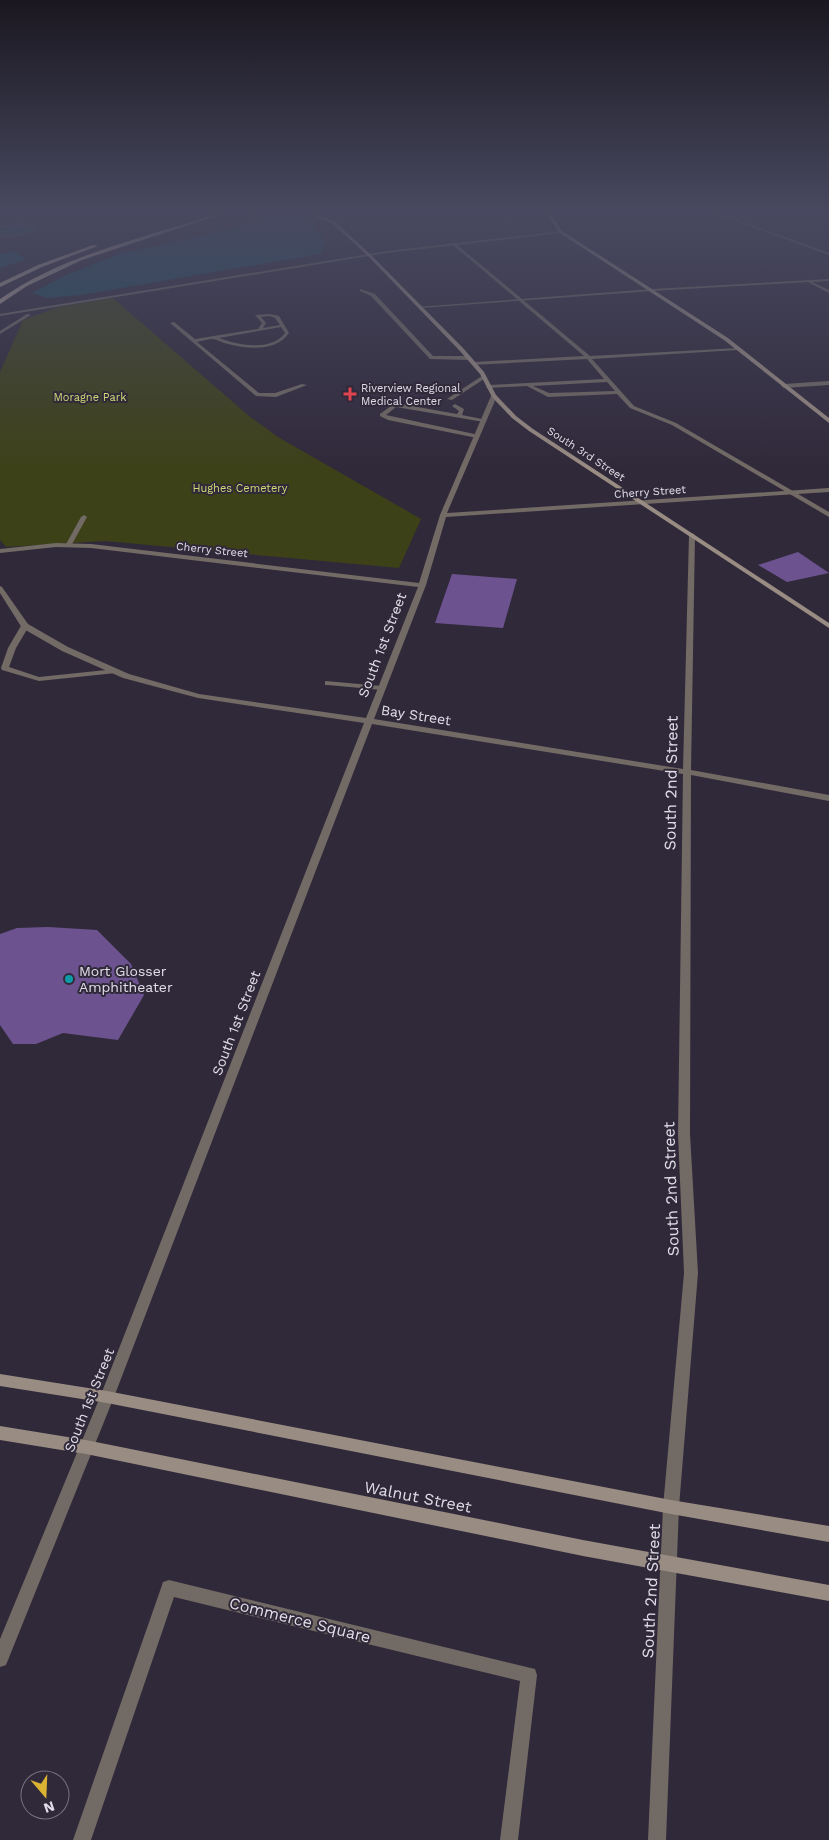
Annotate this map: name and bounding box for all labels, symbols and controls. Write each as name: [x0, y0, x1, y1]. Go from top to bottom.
place label: Riverview Regional Medical Center: [361, 382, 461, 408]
marker: Riverview Regional Medical Center: [343, 387, 357, 401]
park label: Moragne Park: [54, 391, 126, 404]
street label: South 3rd Street: [545, 424, 628, 484]
park label: Hughes Cemetery: [192, 482, 288, 495]
street label: Cherry Street: [614, 483, 687, 501]
street label: Cherry Street: [176, 540, 249, 560]
street label: South 1st Street: [355, 590, 409, 700]
street label: Bay Street: [380, 702, 452, 728]
street label: South 2nd Street: [660, 715, 682, 850]
place label: Mort Glosser Amphitheater: [79, 963, 173, 995]
street label: South 1st Street: [209, 968, 263, 1078]
marker: Mort Glosser Amphitheater: [63, 973, 75, 985]
street label: South 2nd Street: [659, 1121, 683, 1257]
street label: South 1st Street: [61, 1346, 117, 1454]
street label: Walnut Street: [363, 1477, 473, 1517]
street label: South 2nd Street: [638, 1523, 664, 1659]
street label: Commerce Square: [227, 1593, 373, 1647]
north arrow: [20, 1770, 70, 1820]
text: N: [42, 1798, 57, 1817]

